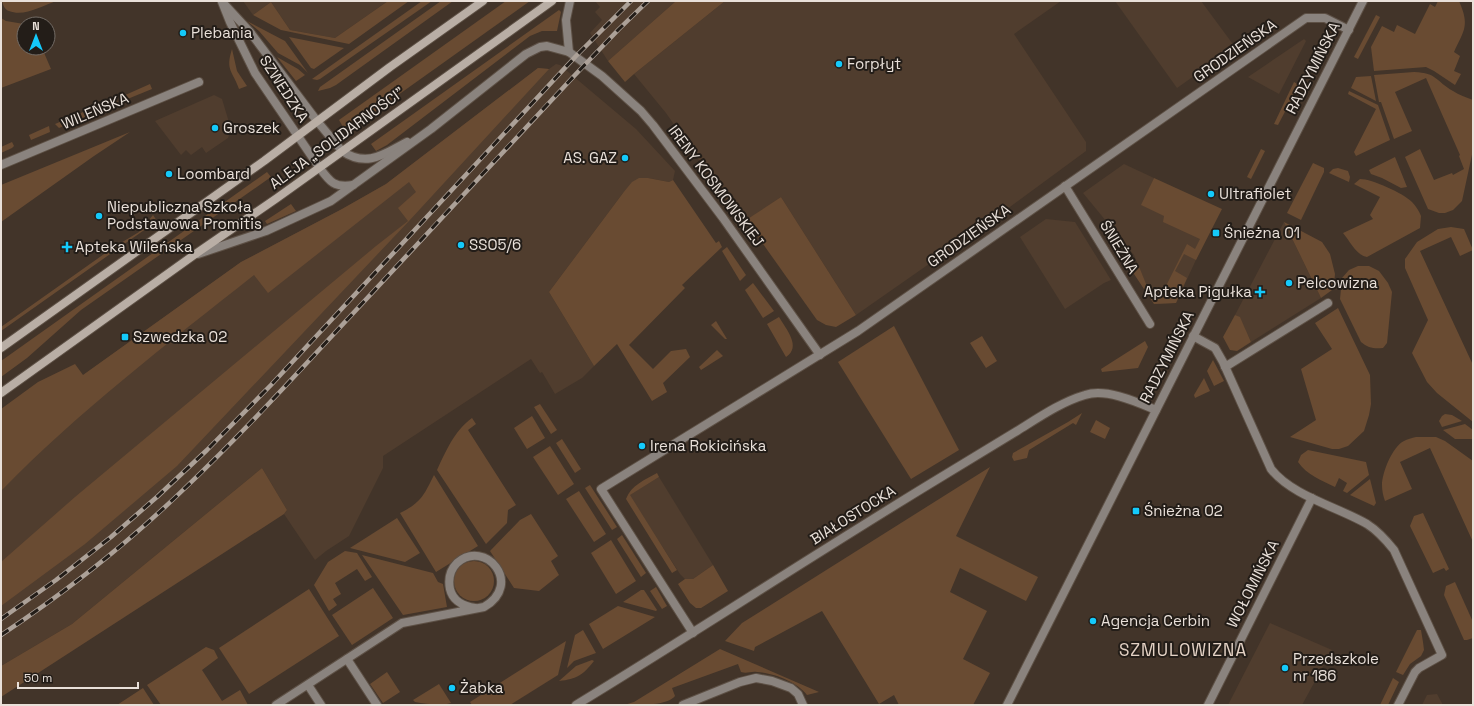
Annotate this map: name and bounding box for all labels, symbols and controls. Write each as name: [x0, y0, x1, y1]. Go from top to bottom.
street label: GRODZIEŃSKA: [1189, 15, 1280, 86]
north arrow: [16, 16, 56, 56]
street label: RADZYMIŃSKA: [1281, 18, 1344, 117]
text: N: [32, 19, 40, 33]
place label: Plebania: [191, 23, 253, 42]
marker: Plebania: [178, 28, 188, 38]
street label: SZWEDZKA: [256, 52, 313, 126]
place label: Forpłyt: [847, 54, 901, 73]
marker: Forpłyt: [834, 59, 844, 69]
street label: ALEJA „SOLIDARNOŚCI”: [266, 82, 408, 193]
street label: WILEŃSKA: [58, 88, 132, 133]
place label: Groszek: [223, 118, 280, 137]
street label: IRENY KOSMOWSKIEJ: [664, 121, 768, 250]
marker: Groszek: [210, 123, 220, 133]
place label: AS. GAZ: [563, 148, 617, 167]
marker: AS. GAZ: [620, 153, 630, 163]
place label: Loombard: [177, 164, 250, 183]
marker: Loombard: [164, 169, 174, 179]
place label: Ultrafiolet: [1219, 184, 1292, 203]
marker: Ultrafiolet: [1206, 189, 1216, 199]
place label: Niepubliczna Szkoła Podstawowa Promitis: [107, 197, 262, 233]
street label: GRODZIEŃSKA: [923, 200, 1014, 271]
marker: Niepubliczna Szkoła Podstawowa Promitis: [94, 211, 104, 221]
street label: ŚNIEŻNA: [1096, 216, 1143, 278]
place label: Śnieżna 01: [1224, 223, 1300, 242]
marker: Śnieżna 01: [1211, 228, 1221, 238]
place label: SSO5/6: [469, 235, 521, 254]
place label: Apteka Wileńska: [75, 237, 193, 256]
marker: SSO5/6: [456, 240, 466, 250]
marker: Apteka Wileńska: [62, 242, 72, 252]
place label: Pelcowizna: [1297, 273, 1378, 292]
marker: Pelcowizna: [1284, 278, 1294, 288]
place label: Apteka Pigułka: [1144, 282, 1252, 301]
marker: Apteka Pigułka: [1255, 287, 1265, 297]
street label: RADZYMIŃSKA: [1135, 307, 1198, 406]
place label: Szwedzka 02: [133, 327, 227, 346]
marker: Szwedzka 02: [120, 332, 130, 342]
place label: Irena Rokicińska: [650, 436, 767, 455]
marker: Irena Rokicińska: [637, 441, 647, 451]
street label: BIAŁOSTOCKA: [807, 480, 899, 548]
place label: Śnieżna 02: [1144, 501, 1223, 520]
marker: Śnieżna 02: [1131, 506, 1141, 516]
street label: WOŁOMIŃSKA: [1222, 536, 1283, 631]
place label: Agencja Cerbin: [1101, 611, 1210, 630]
marker: Agencja Cerbin: [1088, 616, 1098, 626]
district label: SZMULOWIZNA: [1119, 639, 1247, 661]
place label: Przedszkole nr 186: [1293, 649, 1379, 685]
marker: Przedszkole nr 186: [1280, 663, 1290, 673]
scale bar: [18, 664, 138, 690]
text: 50 m: [24, 670, 52, 686]
place label: Żabka: [460, 678, 504, 697]
marker: Żabka: [447, 683, 457, 693]

